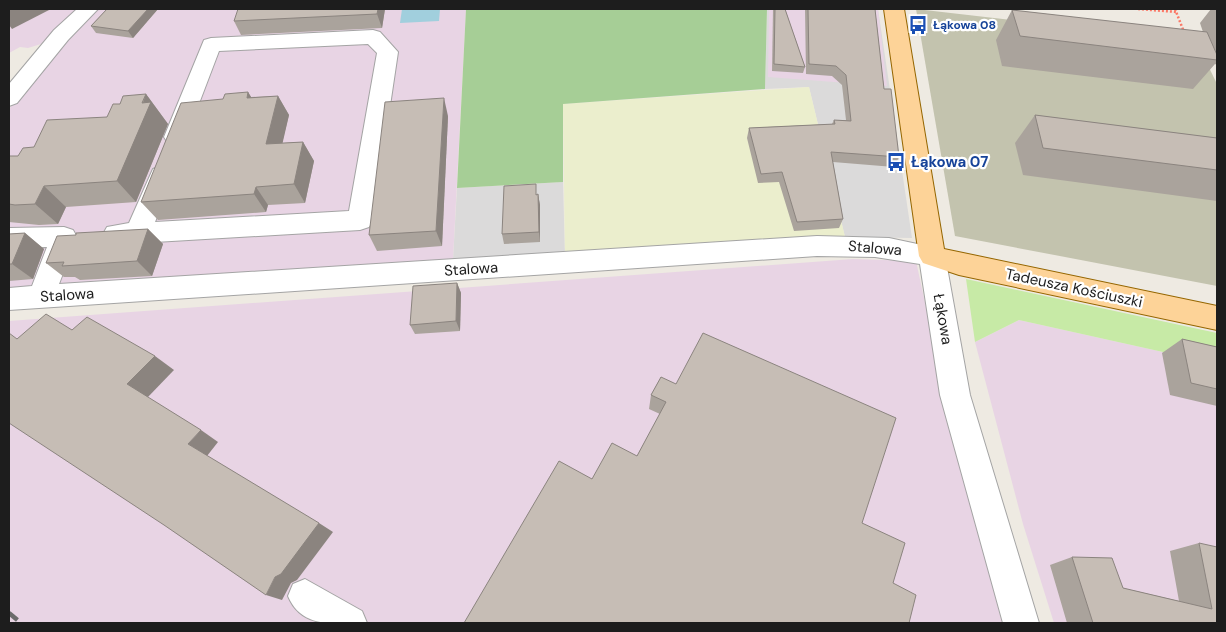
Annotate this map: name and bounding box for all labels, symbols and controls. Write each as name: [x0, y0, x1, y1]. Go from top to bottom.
bus stop icon: Łąkowa 08: [907, 14, 929, 36]
place label: Łąkowa 08: [933, 17, 996, 33]
bus stop icon: Łąkowa 07: [885, 151, 907, 173]
place label: Łąkowa 07: [911, 152, 988, 172]
street label: Stalowa: [847, 236, 903, 260]
street label: Stalowa: [443, 257, 499, 281]
street label: Tadeusza Kościuszki: [1004, 264, 1144, 312]
street label: Stalowa: [39, 283, 95, 307]
street label: Łąkowa: [929, 292, 957, 346]

